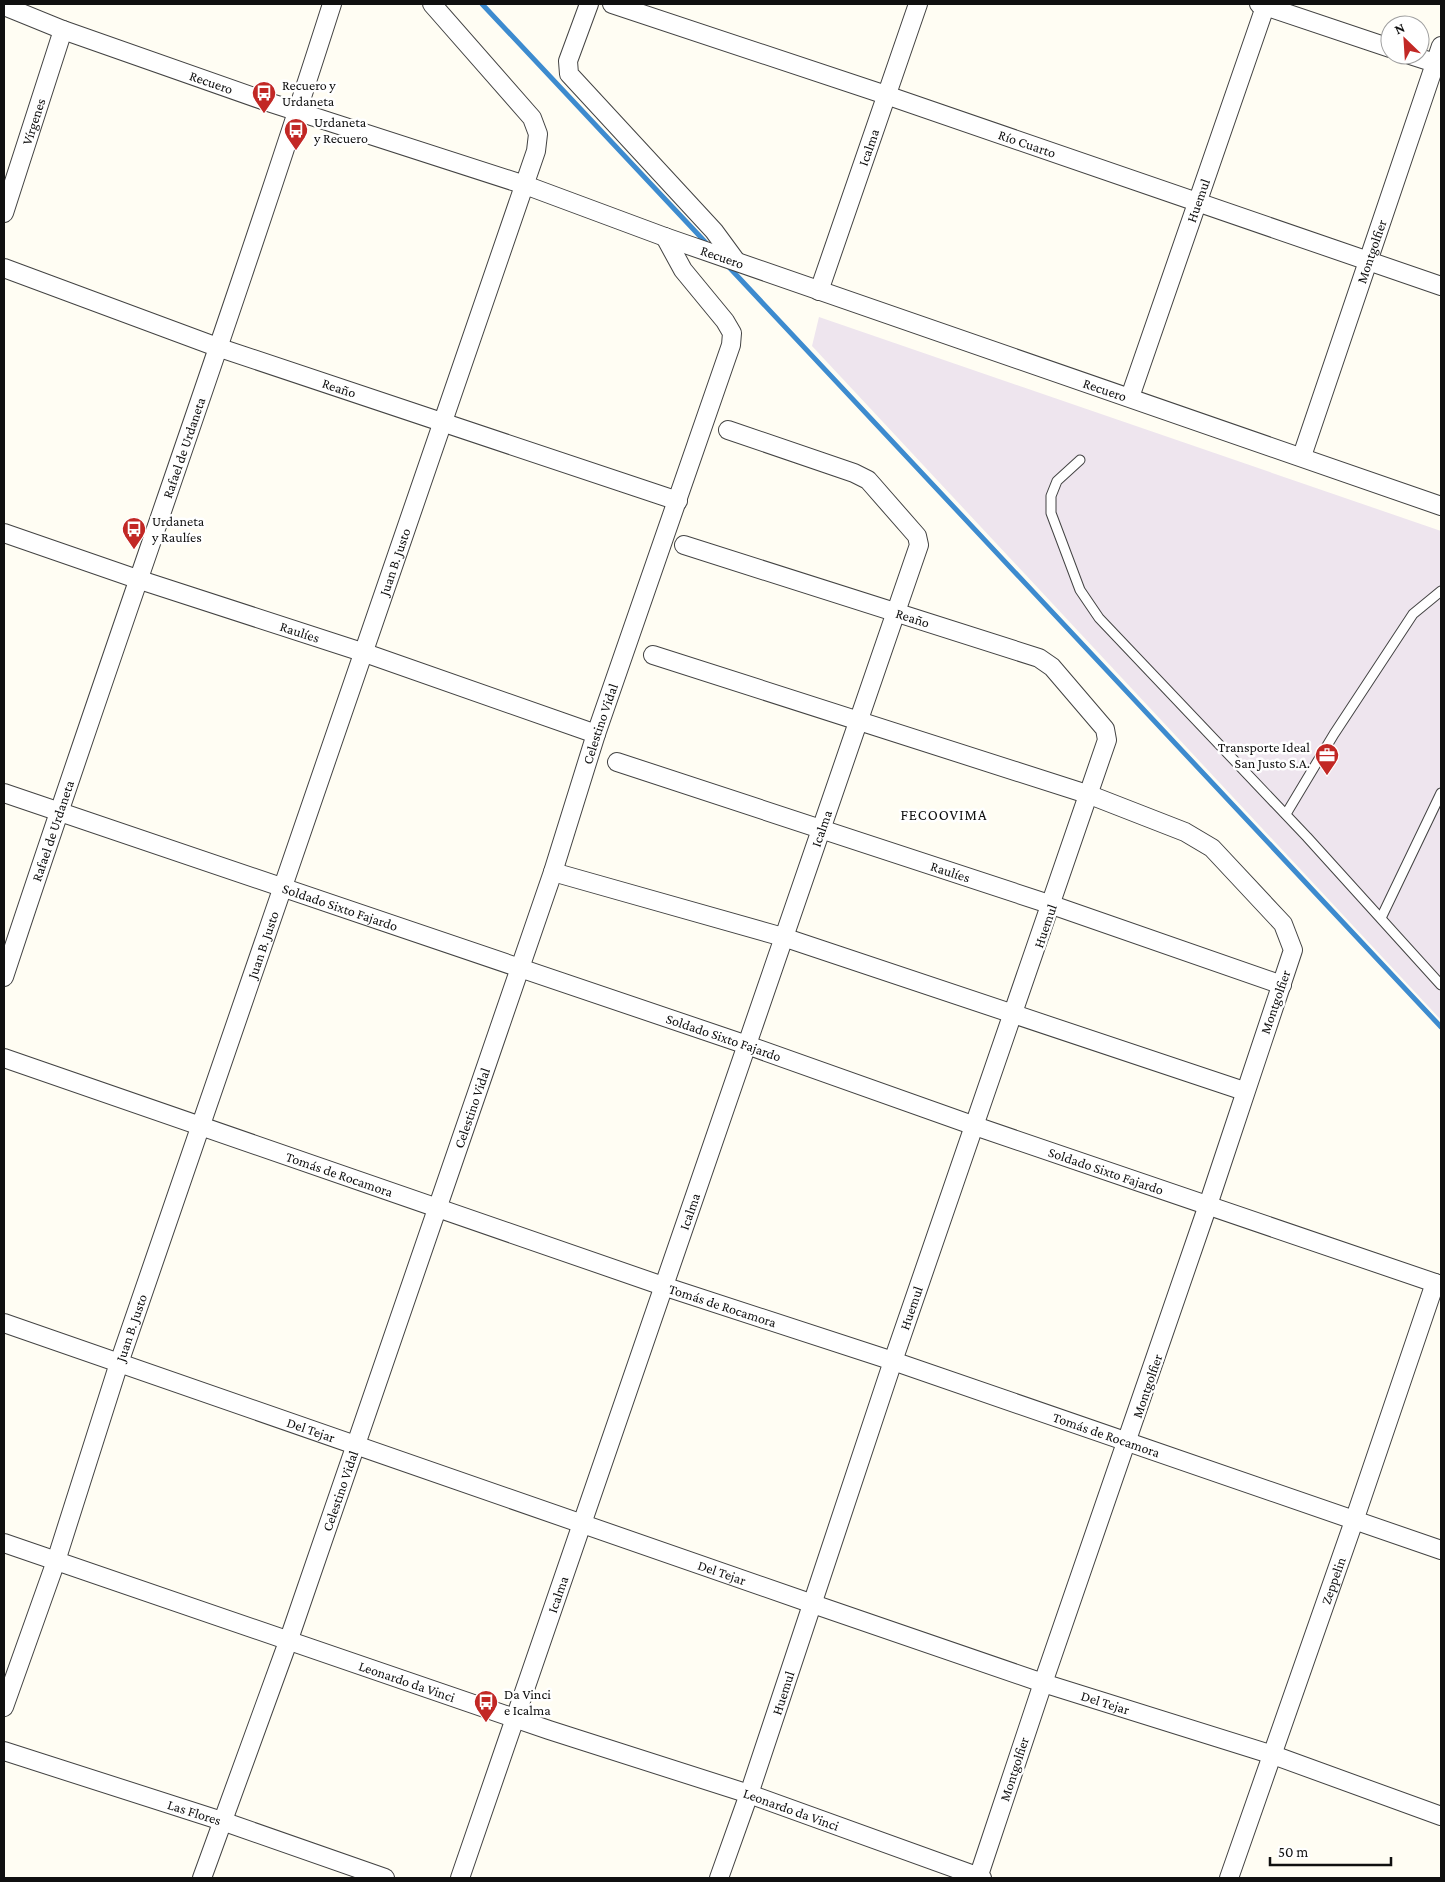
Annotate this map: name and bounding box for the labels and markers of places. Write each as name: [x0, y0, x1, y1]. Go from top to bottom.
place label: Recuero y Urdaneta: [282, 77, 336, 109]
bus stop icon: Recuero y Urdaneta: [251, 80, 277, 114]
place label: Urdaneta y Recuero: [313, 114, 368, 146]
bus stop icon: Urdaneta y Recuero: [283, 117, 309, 151]
place label: Urdaneta y Raulíes: [151, 513, 205, 545]
bus stop icon: Urdaneta y Raulíes: [121, 516, 147, 550]
place label: Transporte Ideal San Justo S.A.: [1218, 739, 1310, 771]
office icon: Transporte Ideal San Justo S.A.: [1314, 742, 1340, 776]
place label: Da Vinci e Icalma: [504, 1686, 551, 1718]
bus stop icon: Da Vinci e Icalma: [473, 1689, 499, 1723]

